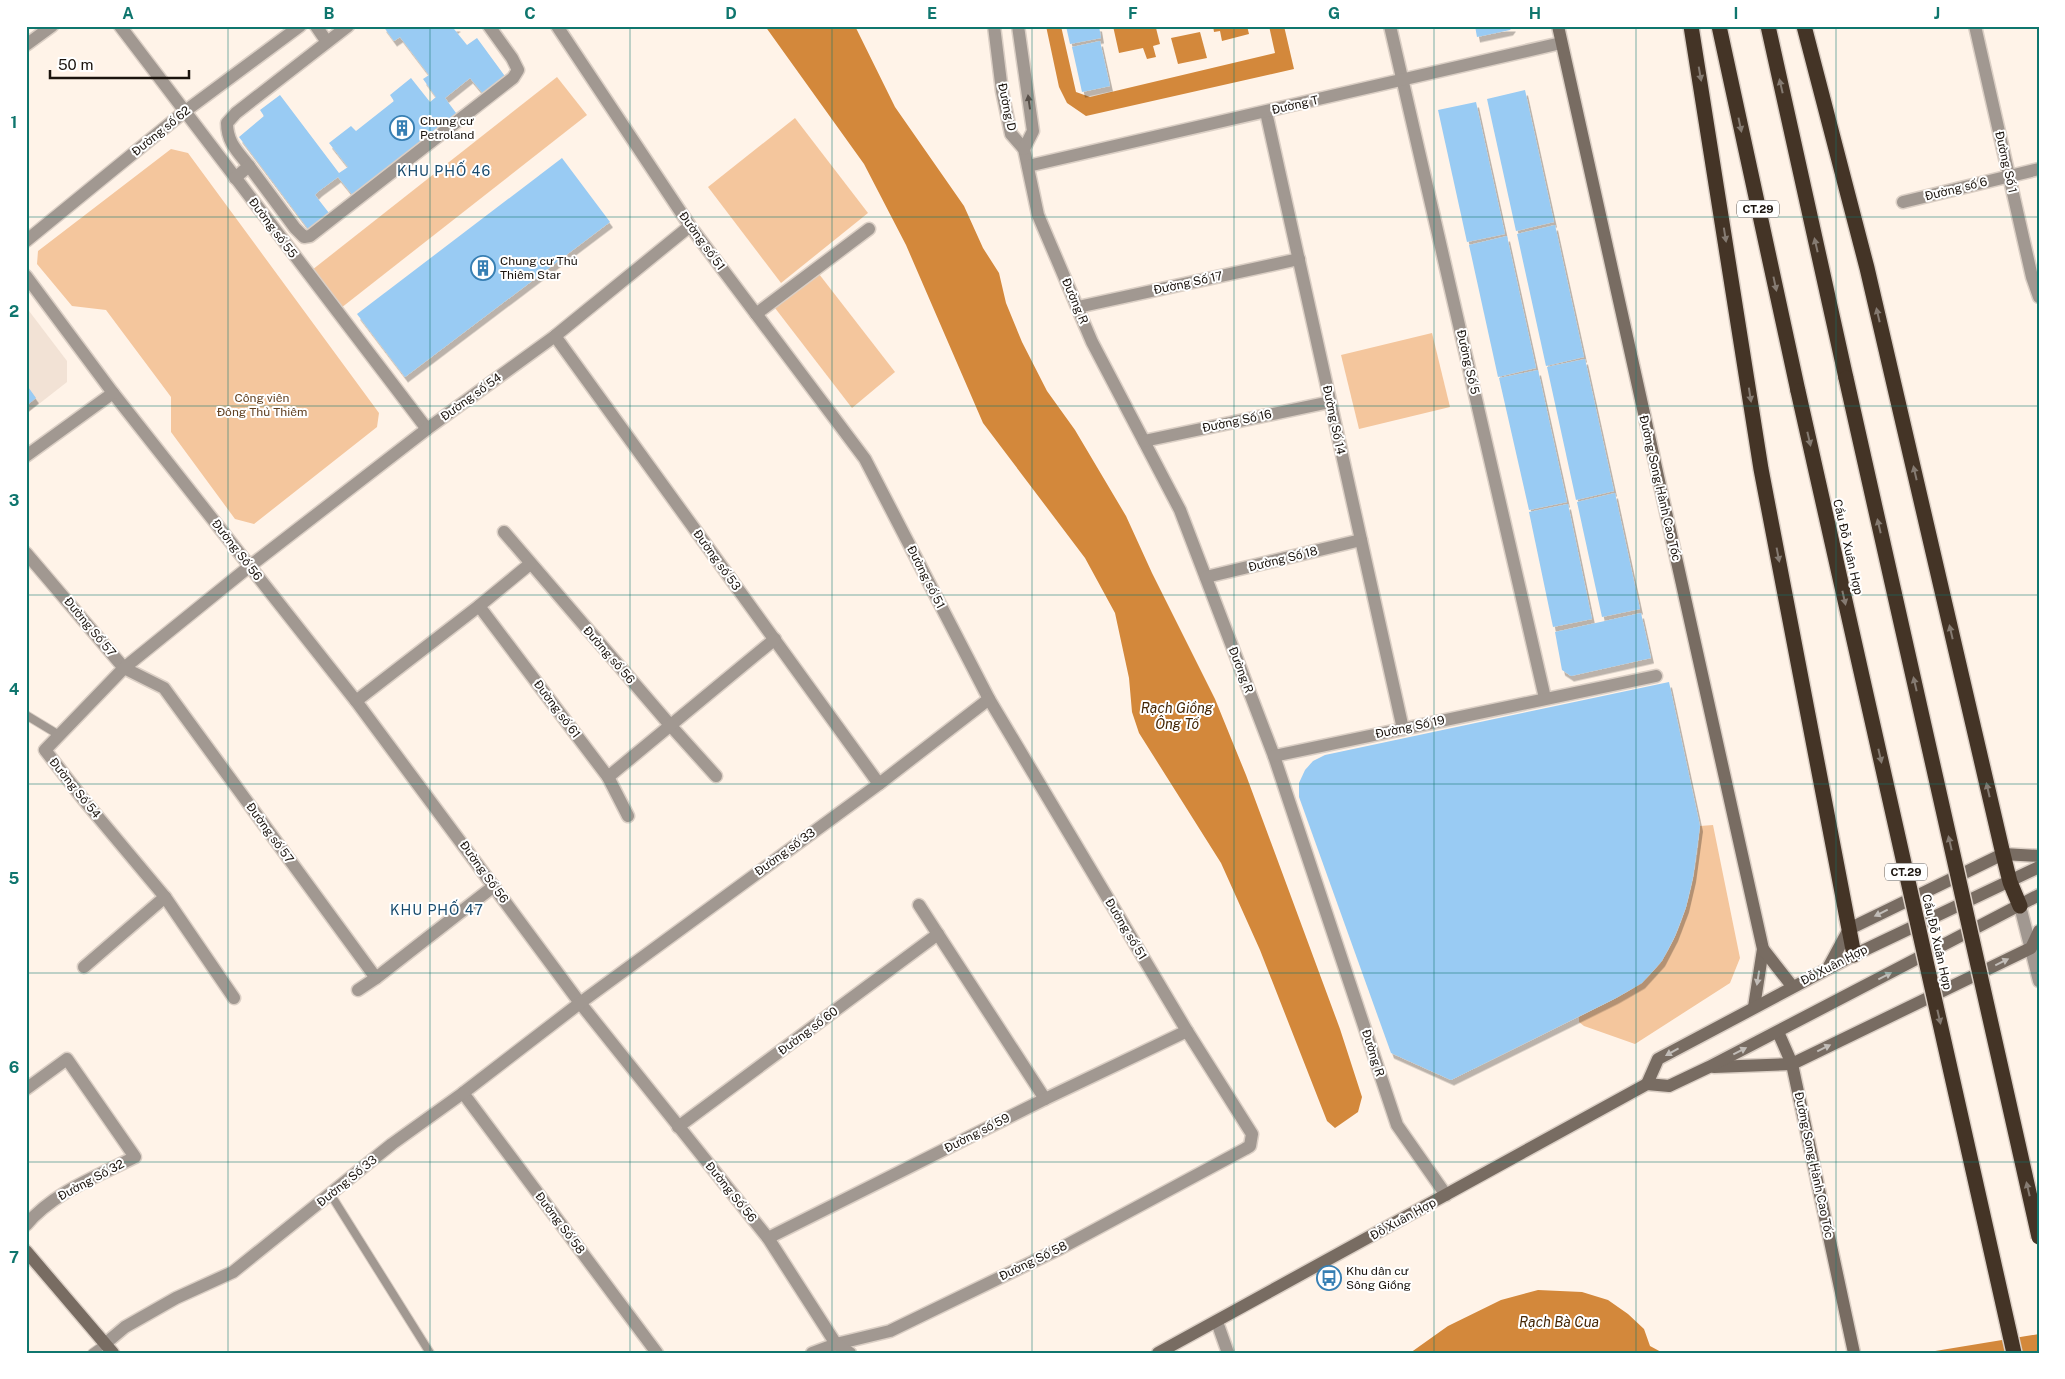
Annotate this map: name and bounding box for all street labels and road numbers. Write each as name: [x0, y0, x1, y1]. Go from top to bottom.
street label: Đường D: [995, 82, 1019, 132]
street label: Đường T: [1270, 93, 1320, 117]
street label: Đường số 62: [129, 103, 193, 159]
street label: Đường Số 1: [1992, 130, 2020, 194]
street label: Đường số 6: [1923, 174, 1989, 204]
street label: Đường số 55: [246, 195, 300, 261]
road number: CT.29: [1737, 200, 1779, 218]
street label: Đường số 51: [676, 209, 728, 273]
street label: Đường Số 17: [1152, 269, 1224, 297]
street label: Đường R: [1059, 276, 1091, 326]
street label: Đường Số 5: [1454, 328, 1482, 396]
street label: Đường số 54: [438, 370, 504, 424]
street label: Đường Số 14: [1320, 384, 1348, 456]
street label: Đường Số 16: [1201, 407, 1273, 435]
street label: Đường Song Hành Cao Tốc: [1636, 414, 1684, 562]
street label: Cầu Đỗ Xuân Hợp: [1830, 498, 1866, 596]
street label: Đường Số 56: [209, 517, 265, 583]
street label: Đường số 53: [690, 527, 744, 593]
street label: Đường số 51: [904, 543, 948, 611]
street label: Đường Số 18: [1247, 544, 1319, 574]
street label: Đường Số 57: [61, 594, 119, 660]
street label: Đường số 56: [580, 623, 638, 687]
street label: Đường R: [1226, 645, 1256, 695]
street label: Đường số 61: [531, 677, 583, 741]
street label: Đường Số 19: [1374, 713, 1446, 741]
street label: Đường Số 54: [46, 755, 104, 821]
street label: Đường số 57: [243, 800, 297, 866]
street label: Đường số 33: [752, 825, 818, 879]
street label: Đường Số 56: [457, 838, 511, 906]
road number: CT.29: [1885, 864, 1927, 880]
street label: Cầu Đỗ Xuân Hợp: [1919, 893, 1955, 991]
street label: Đường số 51: [1102, 896, 1150, 962]
street label: Đỗ Xuân Hợp: [1798, 942, 1870, 988]
street label: Đường số 60: [775, 1004, 841, 1058]
street label: Đường R: [1359, 1028, 1387, 1078]
street label: Đường Song Hành Cao Tốc: [1792, 1091, 1836, 1239]
street label: Đường số 59: [942, 1111, 1012, 1155]
street label: Đường Số 33: [314, 1152, 380, 1210]
street label: Đường Số 32: [56, 1157, 126, 1203]
street label: Đường Số 56: [702, 1159, 760, 1225]
street label: Đường Số 58: [532, 1189, 588, 1257]
street label: Đỗ Xuân Hợp: [1368, 1195, 1438, 1243]
street label: Đường Số 58: [997, 1238, 1069, 1283]

